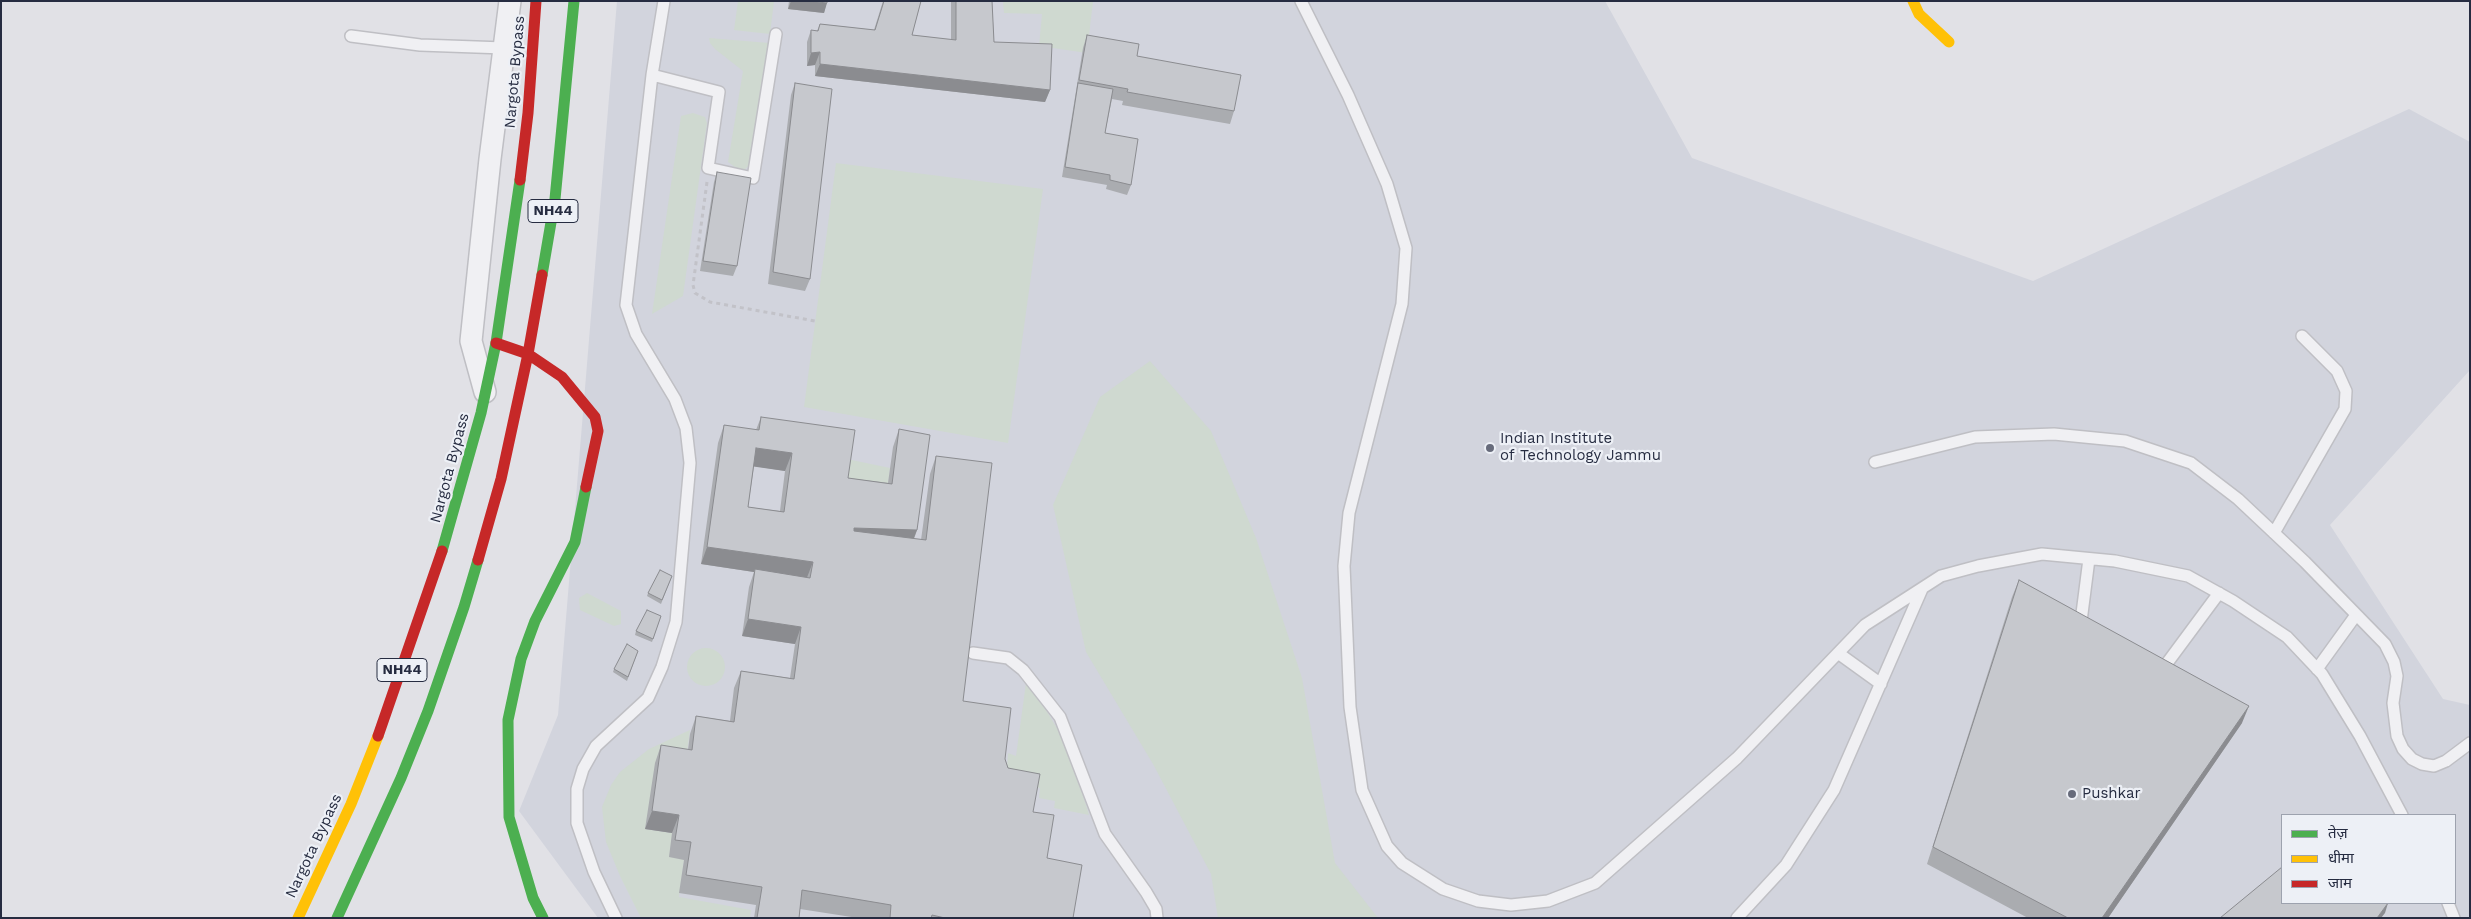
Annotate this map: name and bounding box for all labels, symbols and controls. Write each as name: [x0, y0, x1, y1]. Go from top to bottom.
street label: Nargota Bypass: [501, 15, 529, 129]
road number: NH44: [528, 200, 578, 222]
street label: Nargota Bypass: [427, 411, 473, 525]
place label: Indian Institute of Technology Jammu: [1500, 430, 1661, 465]
marker: Indian Institute of Technology Jammu: [1484, 442, 1496, 454]
road number: NH44: [377, 658, 427, 682]
place label: Pushkar: [2082, 785, 2141, 803]
marker: Pushkar: [2066, 788, 2078, 800]
street label: Nargota Bypass: [282, 791, 346, 901]
legend: [2281, 814, 2456, 904]
text: तेज़: [2328, 824, 2348, 842]
text: धीमा: [2328, 849, 2354, 867]
text: जाम: [2328, 874, 2352, 892]

